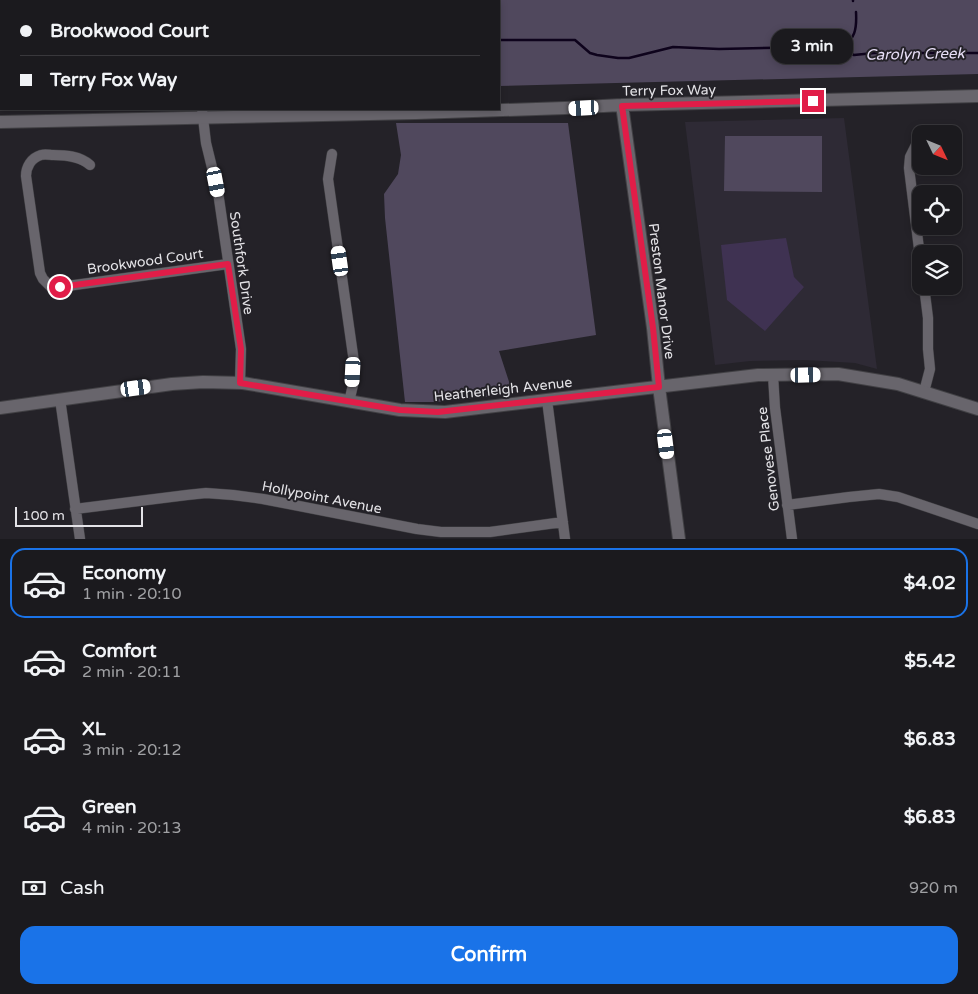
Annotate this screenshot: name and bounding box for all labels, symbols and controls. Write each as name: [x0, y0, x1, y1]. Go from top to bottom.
text: Brookwood Court: [50, 20, 209, 42]
callout: 3 min: [772, 28, 854, 64]
text: 3 min: [791, 36, 833, 56]
water label: Carolyn Creek: [865, 44, 967, 64]
text: Terry Fox Way: [50, 69, 177, 91]
street label: Terry Fox Way: [622, 81, 717, 100]
route end: [802, 90, 824, 112]
car: [568, 100, 599, 116]
north arrow: [912, 125, 962, 175]
map controls: [912, 125, 962, 295]
car: [205, 166, 226, 198]
button: locate: [912, 185, 962, 235]
street label: Southfork Drive: [226, 210, 257, 316]
street label: Preston Manor Drive: [645, 222, 678, 360]
street label: Brookwood Court: [86, 245, 205, 278]
car: [330, 245, 349, 277]
button: layers: [912, 245, 962, 295]
route start: [49, 276, 71, 298]
car: [344, 357, 361, 387]
car: [790, 367, 821, 383]
street label: Heatherleigh Avenue: [433, 374, 573, 405]
car: [120, 378, 151, 398]
street label: Genovese Place: [754, 406, 783, 512]
car: [656, 428, 675, 460]
street label: Hollypoint Avenue: [261, 478, 383, 517]
scale bar: [15, 504, 142, 527]
text: 100 m: [22, 507, 65, 524]
icon: car: [22, 561, 67, 606]
text: Economy: [82, 562, 166, 584]
text: $4.02: [904, 572, 956, 594]
text: 1 min · 20:10: [82, 584, 181, 604]
icon: car: [22, 639, 67, 684]
text: Comfort: [82, 640, 156, 662]
text: $5.42: [904, 650, 956, 672]
text: 2 min · 20:11: [82, 662, 181, 682]
icon: car: [22, 717, 67, 762]
text: XL: [82, 718, 106, 740]
text: $6.83: [904, 728, 956, 750]
text: 3 min · 20:12: [82, 740, 181, 760]
icon: car: [22, 795, 67, 840]
text: Green: [82, 796, 136, 818]
text: $6.83: [904, 806, 956, 828]
text: 4 min · 20:13: [82, 818, 181, 838]
icon: cash: [20, 874, 48, 902]
text: Cash: [60, 877, 105, 899]
text: 920 m: [909, 878, 958, 898]
button: Confirm: [20, 926, 958, 984]

